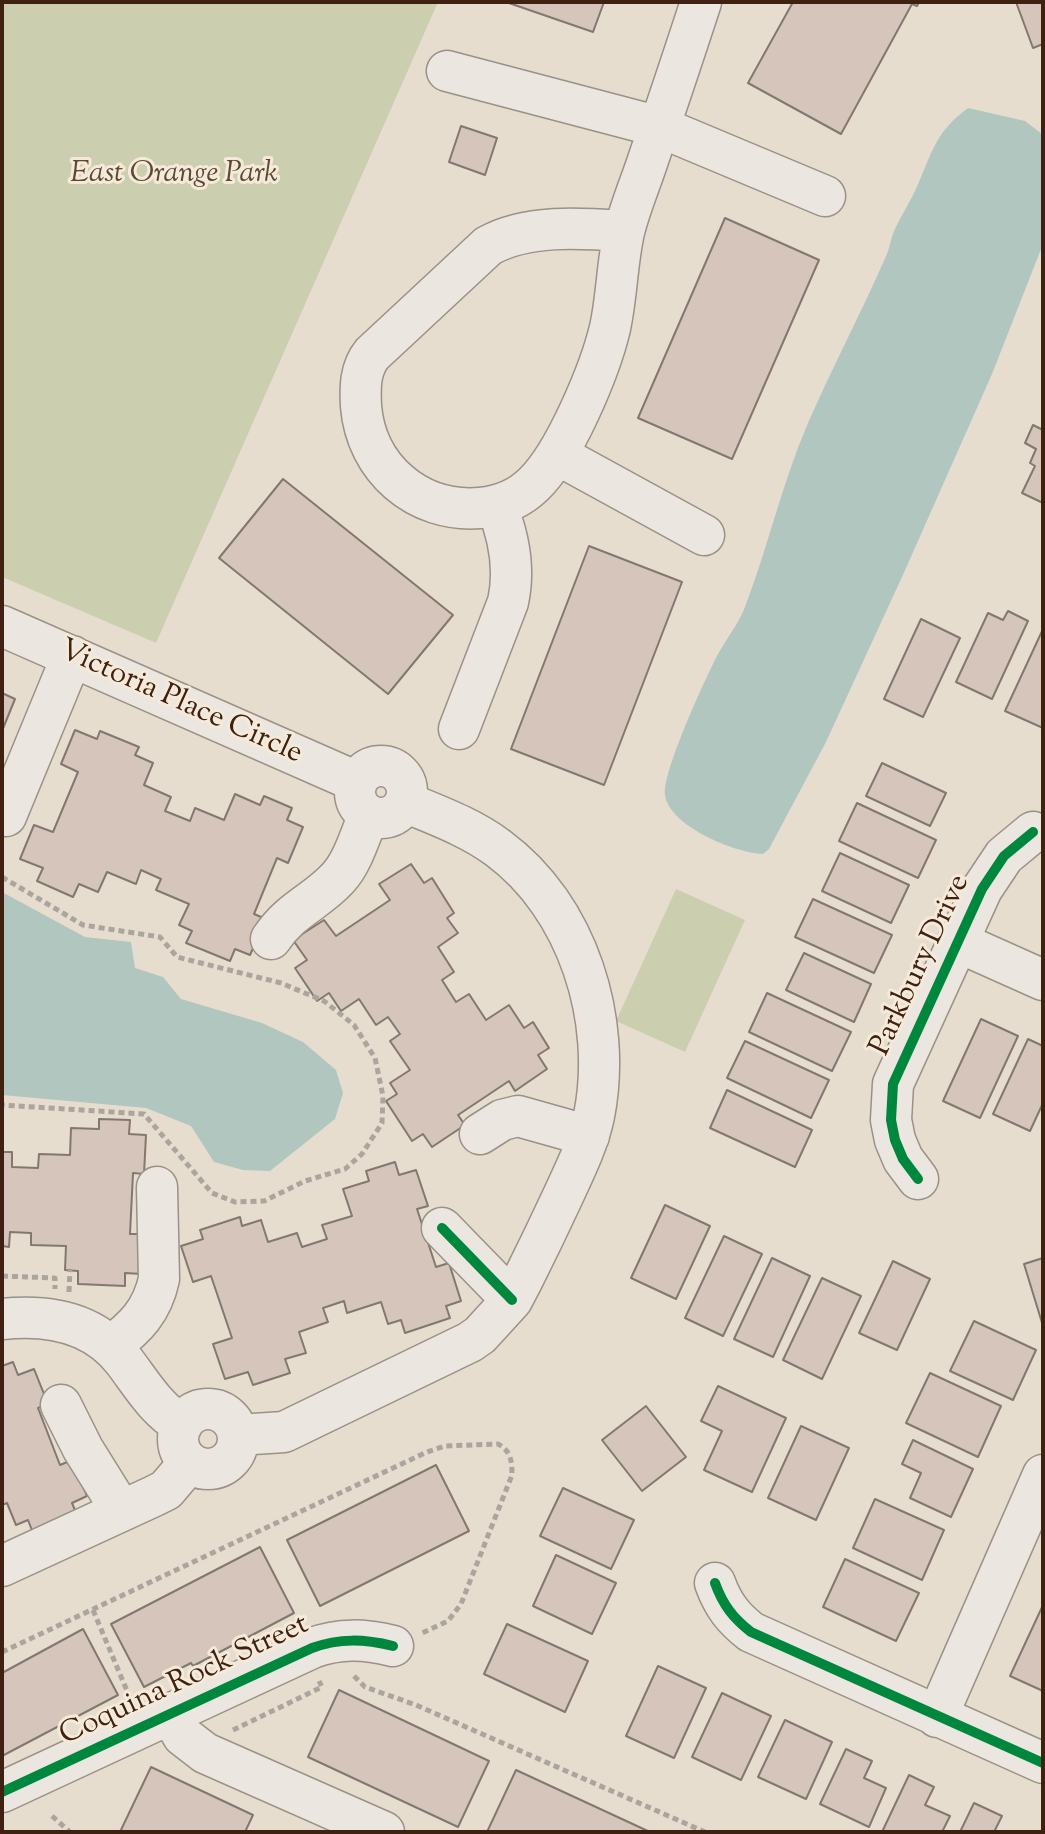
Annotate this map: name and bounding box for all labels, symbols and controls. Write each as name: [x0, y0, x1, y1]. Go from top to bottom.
park label: East Orange Park: [70, 158, 278, 194]
street label: Victoria Place Circle: [53, 634, 307, 774]
street label: Parkbury Drive: [864, 870, 980, 1062]
street label: Coquina Rock Street: [55, 1608, 315, 1756]

